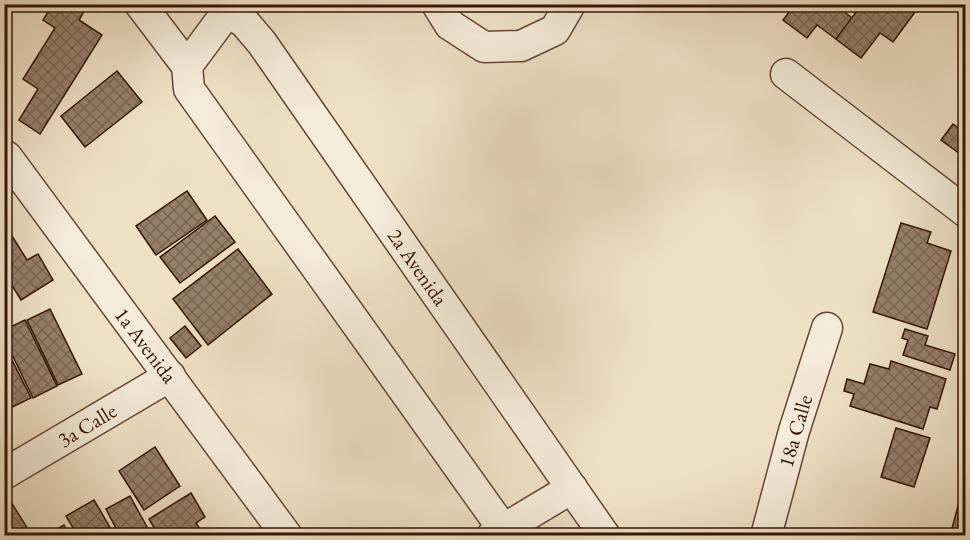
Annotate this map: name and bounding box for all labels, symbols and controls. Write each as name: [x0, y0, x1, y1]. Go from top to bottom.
street label: 2a Avenida: [382, 223, 455, 311]
street label: 1a Avenida: [109, 302, 184, 389]
street label: 18a Calle: [772, 392, 818, 470]
street label: 3a Calle: [53, 397, 121, 453]

